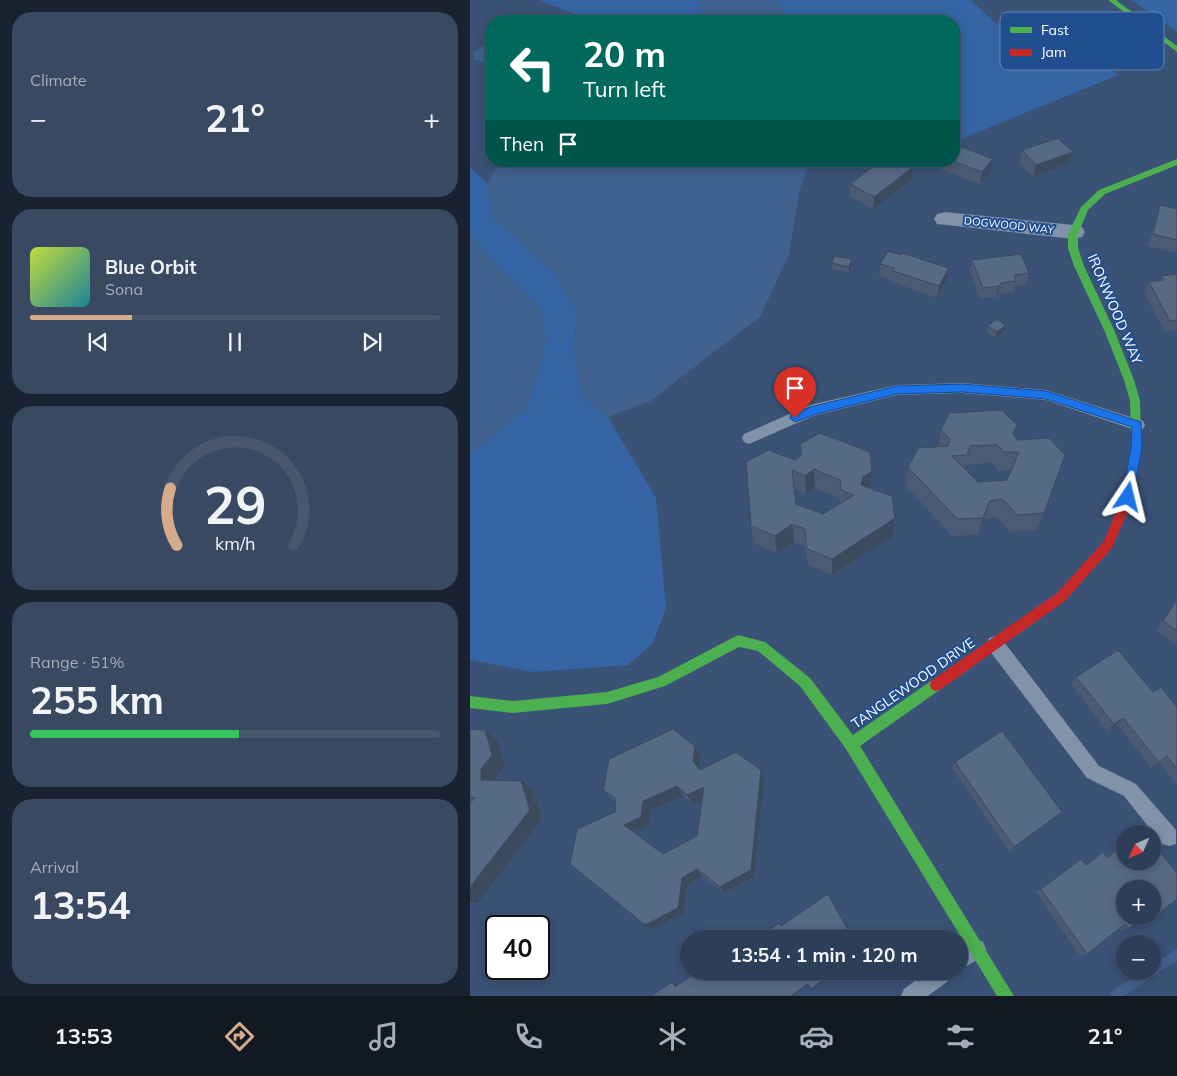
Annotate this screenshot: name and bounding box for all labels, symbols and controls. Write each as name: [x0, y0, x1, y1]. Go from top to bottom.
legend: [1000, 12, 1164, 70]
text: Fast: [1041, 21, 1069, 39]
text: 20 m: [583, 32, 666, 76]
icon: left: [500, 35, 565, 100]
text: Jam: [1041, 43, 1066, 61]
text: Climate: [30, 70, 86, 90]
text: Turn left: [583, 75, 666, 103]
text: 21°: [205, 94, 265, 142]
text: −: [30, 101, 47, 136]
text: +: [423, 101, 440, 136]
icon: arrive: [554, 130, 582, 158]
text: Then: [500, 132, 544, 156]
street label: DOGWOOD WAY: [963, 213, 1055, 237]
street label: IRONWOOD WAY: [1084, 251, 1147, 367]
text: Blue Orbit: [105, 255, 196, 279]
text: Sona: [105, 279, 143, 299]
icon: previous: [84, 328, 112, 356]
icon: pause: [221, 328, 249, 356]
icon: next: [358, 328, 386, 356]
pin: [774, 367, 816, 418]
icon: arrive: [781, 374, 809, 402]
position arrow: [1101, 470, 1153, 522]
text: 29: [204, 472, 266, 537]
text: km/h: [215, 532, 255, 554]
street label: TANGLEWOOD DRIVE: [848, 633, 978, 733]
text: Range · 51%: [30, 652, 125, 672]
text: 255 km: [30, 676, 164, 724]
north arrow: [1116, 825, 1161, 870]
map controls: [1116, 825, 1161, 980]
text: Arrival: [30, 857, 79, 877]
button: +: [1116, 880, 1161, 925]
text: 13:54: [30, 881, 131, 929]
speed limit sign: 40: [485, 915, 550, 980]
button: −: [1116, 935, 1161, 980]
text: 13:54 · 1 min · 120 m: [730, 943, 918, 967]
icon: directions: [222, 1019, 257, 1054]
icon: music: [366, 1019, 401, 1054]
icon: phone: [511, 1019, 546, 1054]
icon: climate: [655, 1019, 690, 1054]
icon: car: [799, 1019, 834, 1054]
icon: filters: [943, 1019, 978, 1054]
text: 13:53: [55, 1022, 113, 1050]
text: 21°: [1088, 1022, 1122, 1050]

